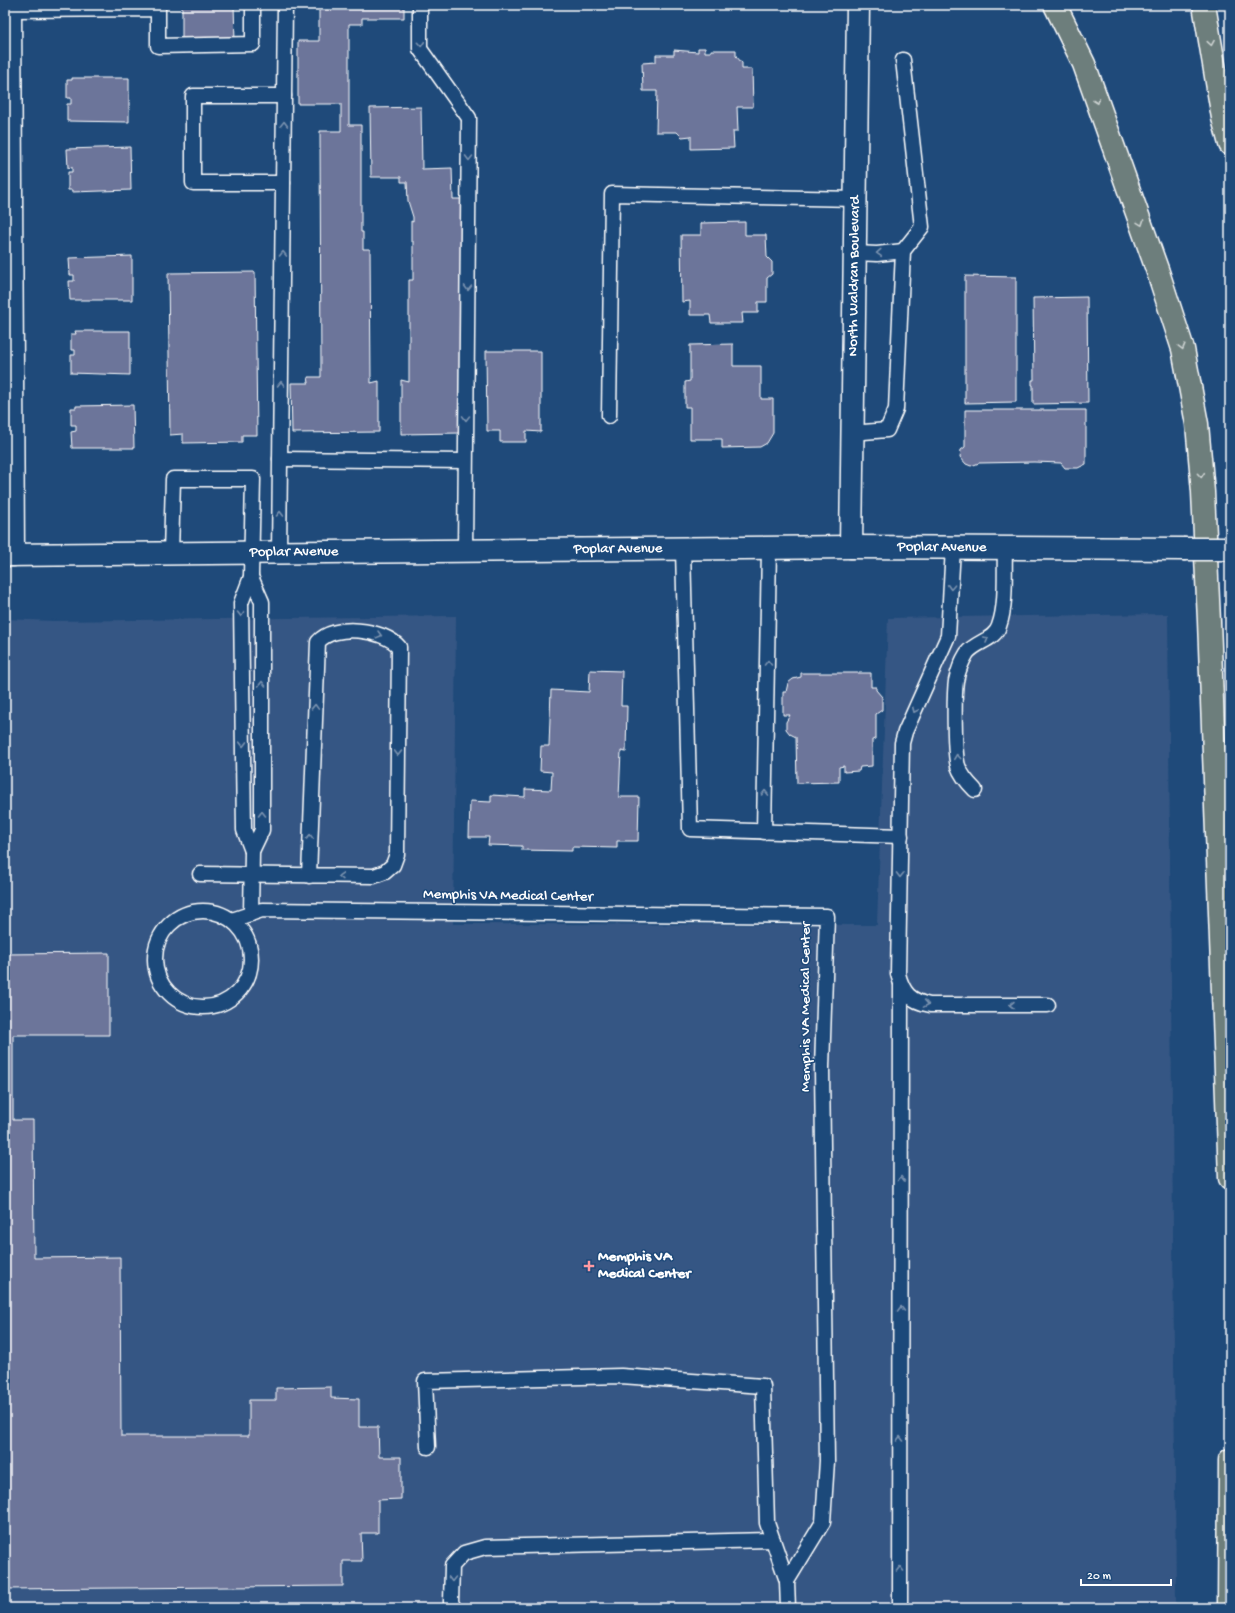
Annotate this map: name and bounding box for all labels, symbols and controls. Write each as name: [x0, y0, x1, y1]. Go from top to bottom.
one-way arrow: [1206, 40, 1215, 47]
one-way arrow: [416, 41, 425, 47]
one-way arrow: [1093, 97, 1101, 104]
one-way arrow: [280, 121, 288, 127]
one-way arrow: [465, 155, 473, 161]
street label: North Waldran Boulevard: [844, 194, 865, 357]
one-way arrow: [1136, 219, 1145, 226]
one-way arrow: [876, 249, 882, 257]
one-way arrow: [279, 251, 287, 257]
one-way arrow: [463, 285, 472, 291]
one-way arrow: [1177, 343, 1185, 350]
one-way arrow: [277, 381, 285, 387]
one-way arrow: [462, 415, 470, 421]
one-way arrow: [1197, 472, 1206, 478]
one-way arrow: [276, 511, 284, 517]
street label: Poplar Avenue: [896, 538, 987, 557]
street label: Poplar Avenue: [572, 540, 663, 559]
street label: Poplar Avenue: [248, 543, 339, 562]
one-way arrow: [946, 584, 955, 590]
one-way arrow: [237, 611, 245, 617]
one-way arrow: [376, 630, 383, 638]
one-way arrow: [982, 637, 989, 644]
one-way arrow: [764, 660, 772, 666]
one-way arrow: [258, 681, 266, 687]
one-way arrow: [311, 704, 319, 710]
one-way arrow: [912, 705, 920, 713]
one-way arrow: [239, 741, 247, 747]
one-way arrow: [394, 750, 402, 756]
one-way arrow: [952, 754, 961, 760]
one-way arrow: [761, 790, 769, 796]
one-way arrow: [258, 811, 266, 817]
one-way arrow: [306, 834, 314, 840]
one-way arrow: [338, 872, 344, 880]
one-way arrow: [896, 872, 904, 878]
street label: Memphis VA Medical Center: [423, 886, 595, 907]
street label: Memphis VA Medical Center: [797, 920, 815, 1092]
one-way arrow: [923, 999, 929, 1008]
one-way arrow: [1009, 1001, 1015, 1009]
one-way arrow: [897, 1176, 905, 1182]
place label: Memphis VA Medical Center: [598, 1248, 692, 1283]
marker: Memphis VA Medical Center: [583, 1260, 595, 1272]
one-way arrow: [897, 1306, 905, 1312]
one-way arrow: [896, 1436, 904, 1442]
scale bar: [1081, 1561, 1171, 1587]
one-way arrow: [896, 1566, 904, 1572]
text: 20 m: [1087, 1570, 1112, 1584]
one-way arrow: [447, 1576, 456, 1582]

